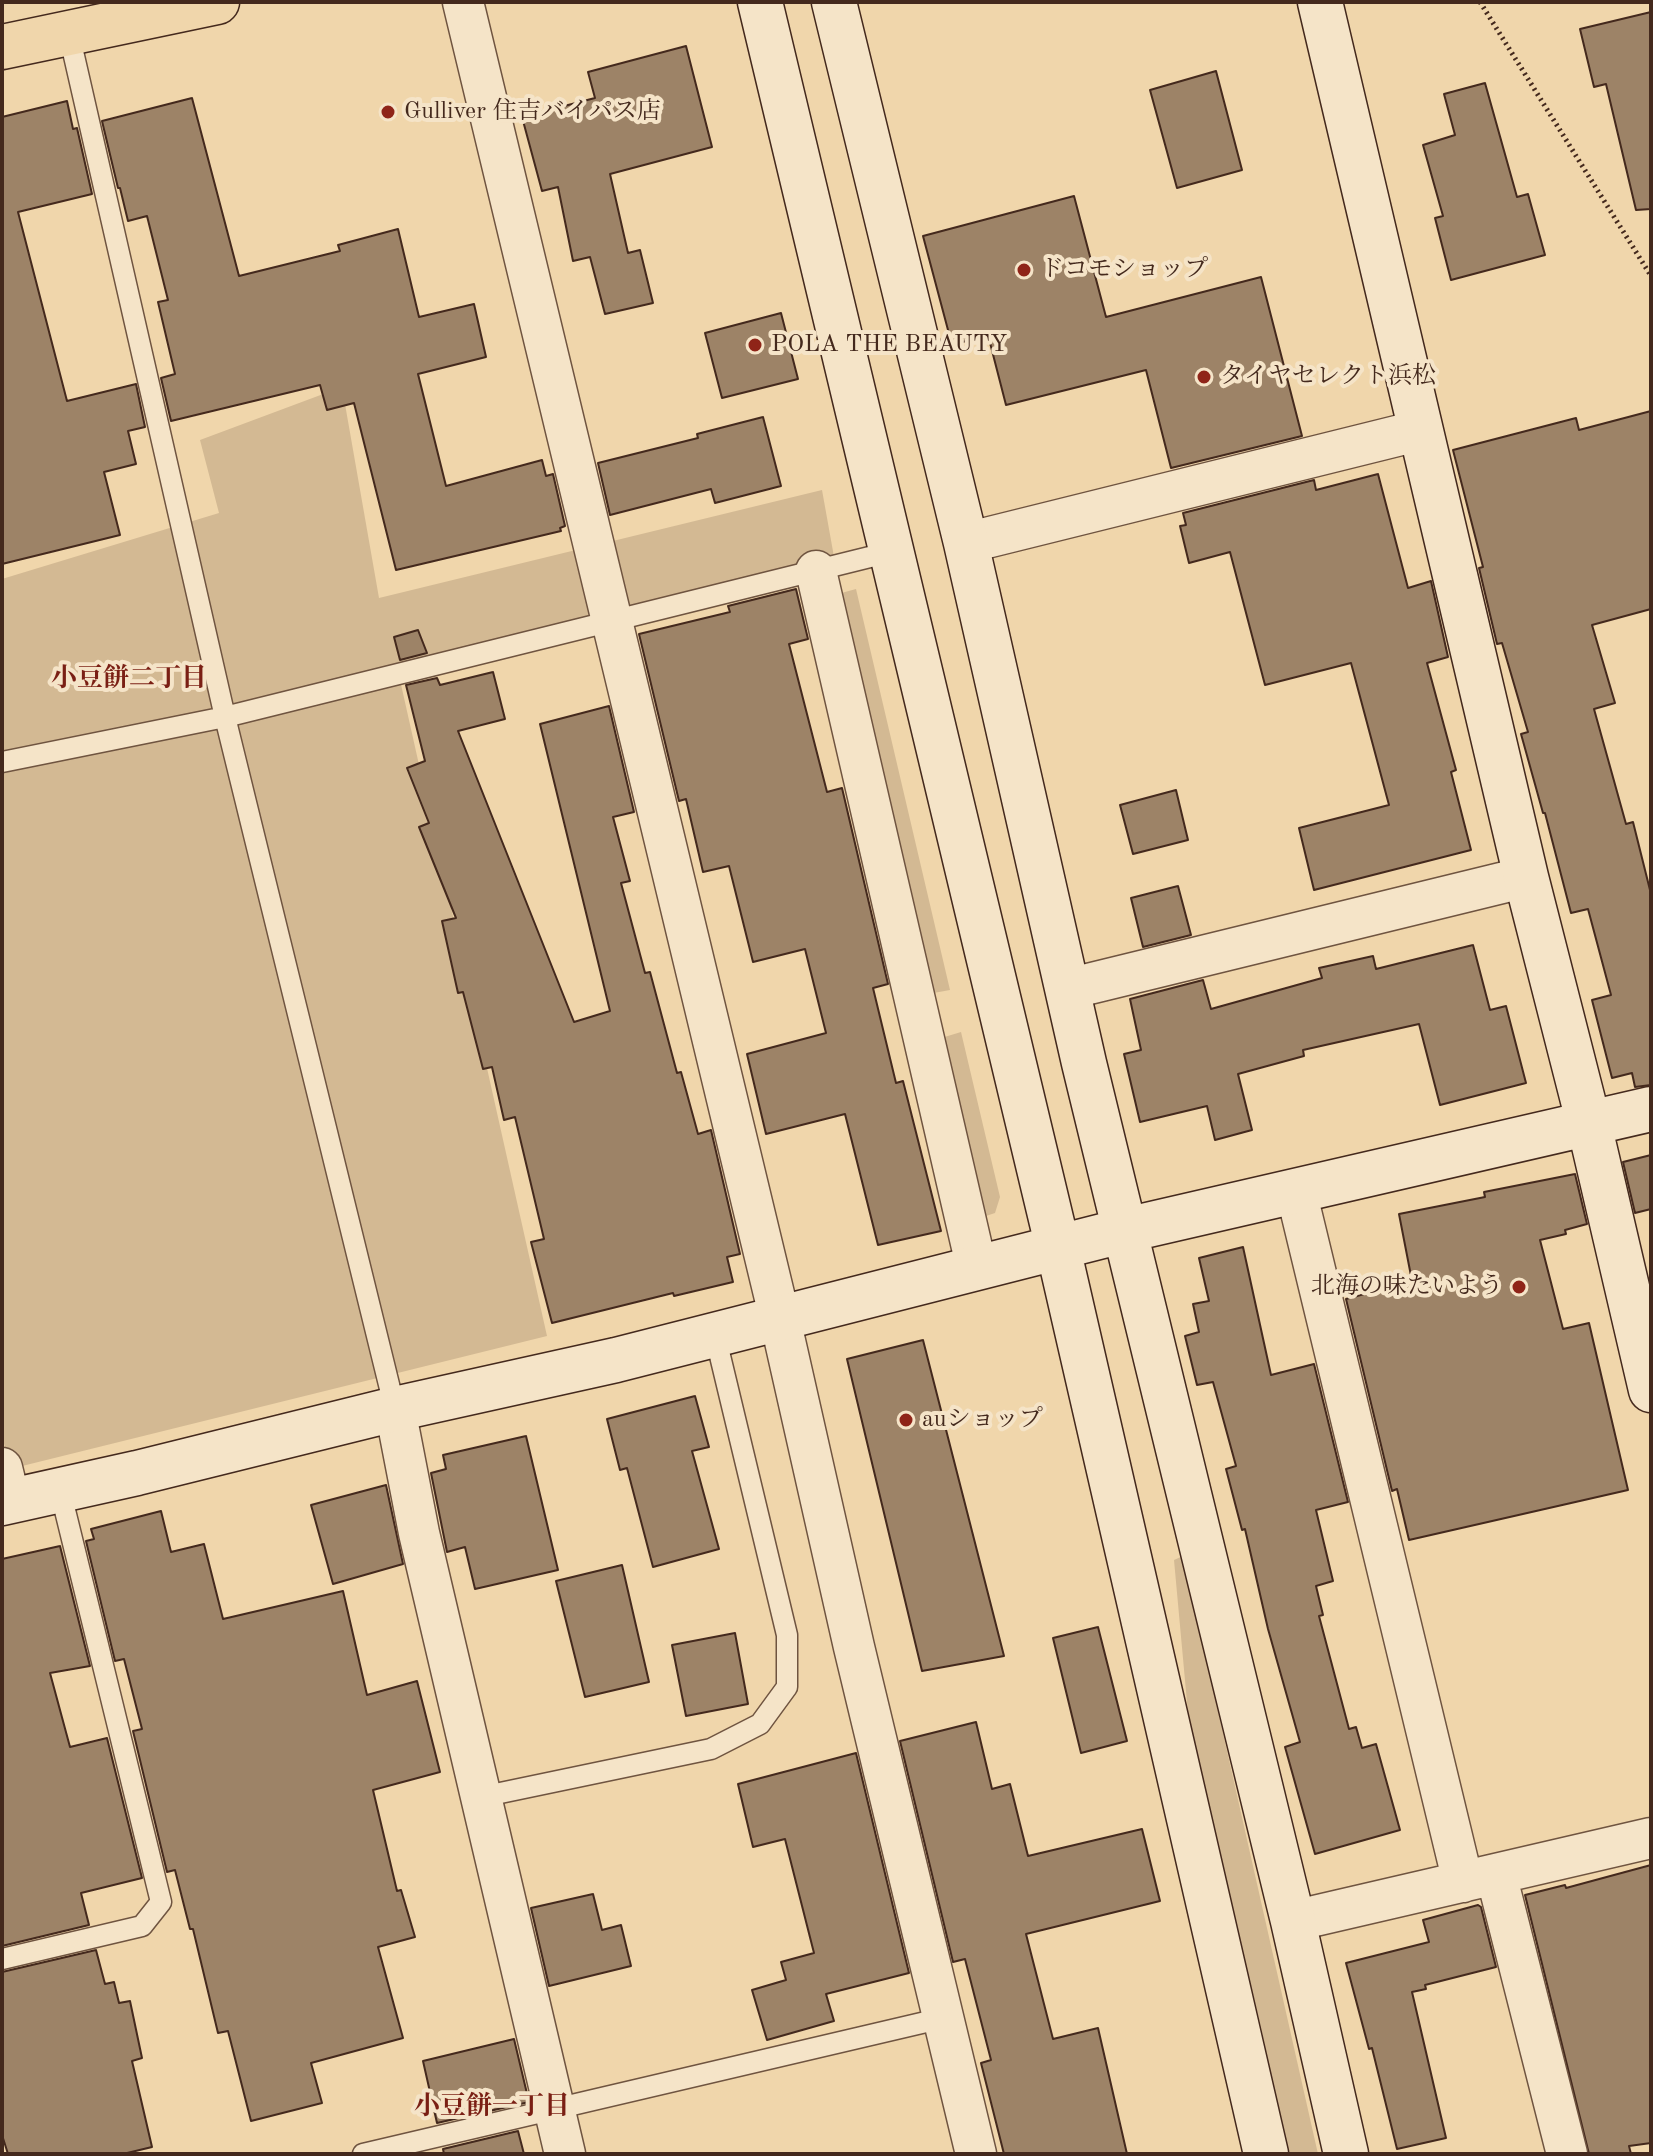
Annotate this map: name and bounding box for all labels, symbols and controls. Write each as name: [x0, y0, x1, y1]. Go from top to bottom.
place label: Gulliver 住吉バイパス店: [404, 98, 661, 126]
marker: Gulliver 住吉バイパス店: [379, 103, 397, 121]
place label: ドコモショップ: [1040, 256, 1208, 284]
marker: ドコモショップ: [1015, 261, 1033, 279]
place label: POLA THE BEAUTY: [771, 331, 1007, 359]
marker: POLA THE BEAUTY: [746, 336, 764, 354]
place label: タイヤセレクト浜松: [1220, 363, 1436, 391]
marker: タイヤセレクト浜松: [1195, 368, 1213, 386]
district label: 小豆餅二丁目: [51, 663, 207, 695]
place label: 北海の味たいよう: [1311, 1273, 1503, 1301]
marker: 北海の味たいよう: [1510, 1278, 1528, 1296]
place label: auショップ: [922, 1406, 1043, 1434]
marker: auショップ: [897, 1411, 915, 1429]
district label: 小豆餅一丁目: [414, 2091, 570, 2123]

